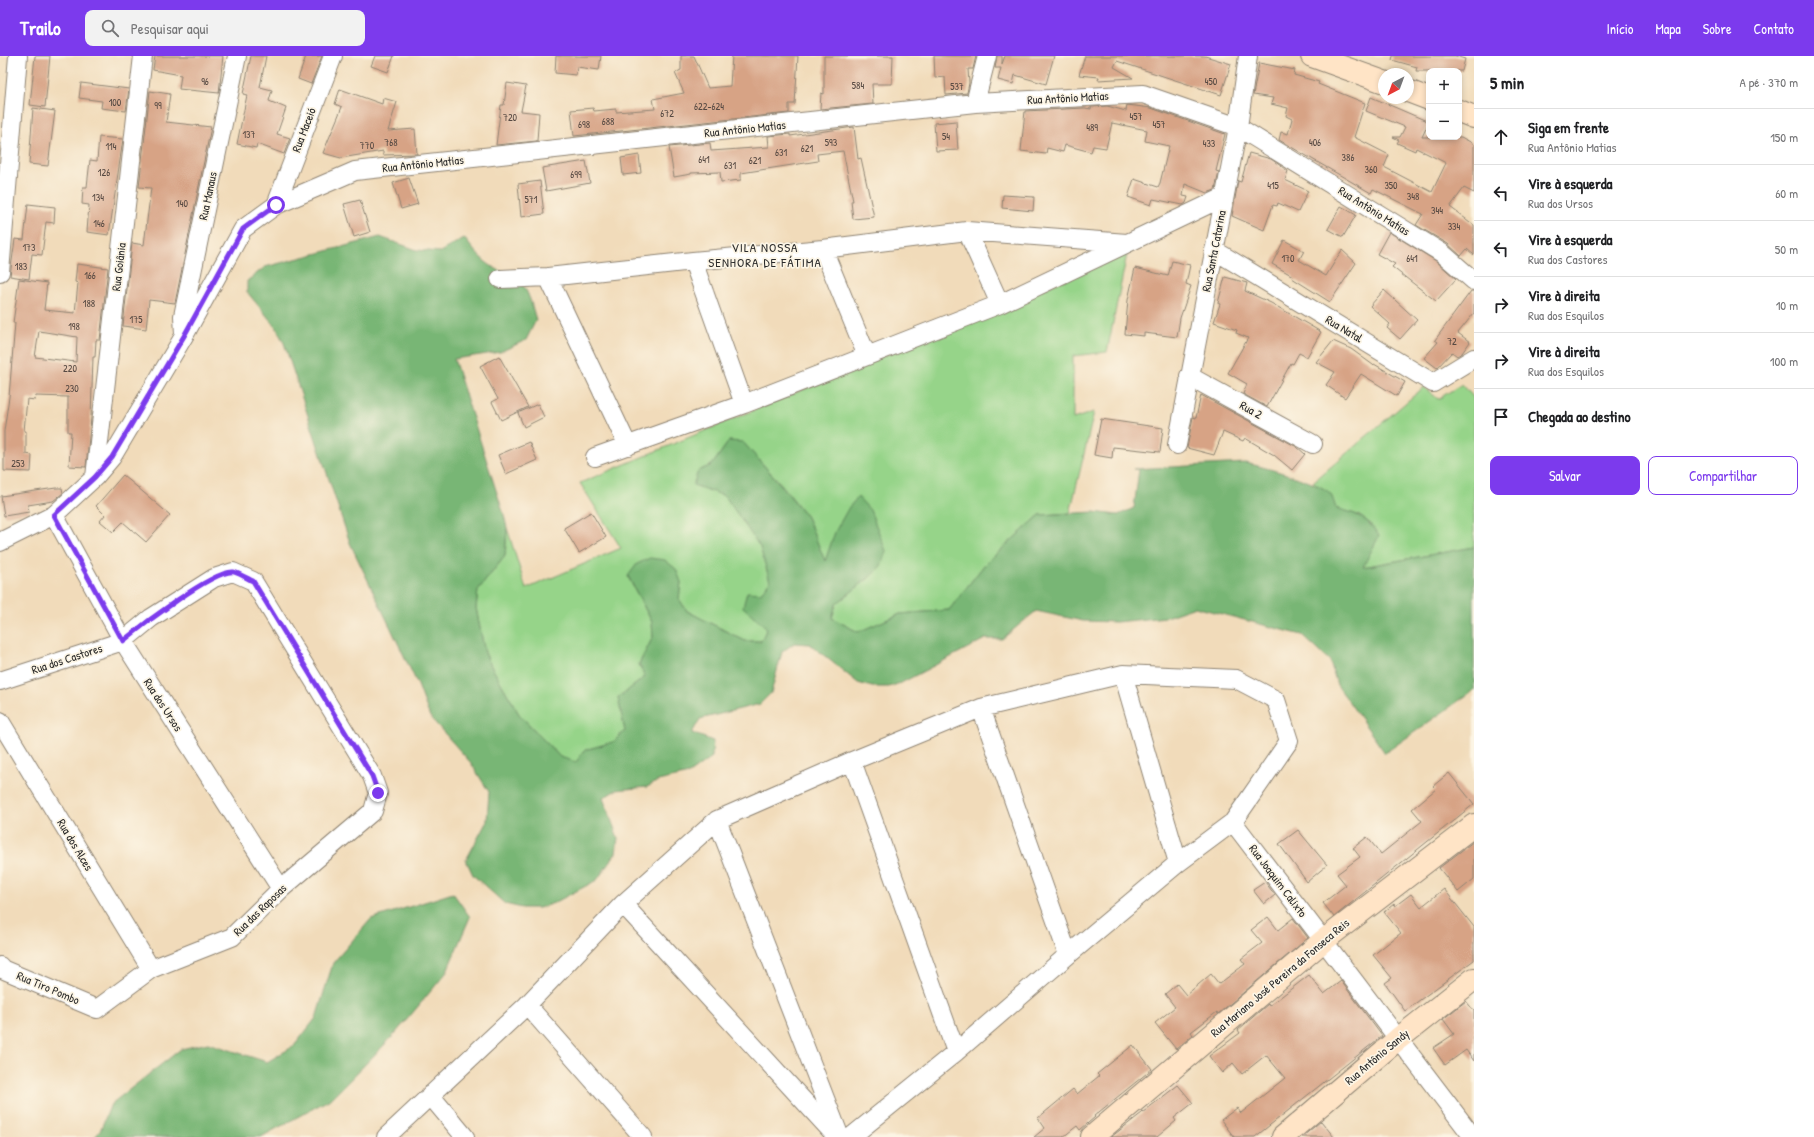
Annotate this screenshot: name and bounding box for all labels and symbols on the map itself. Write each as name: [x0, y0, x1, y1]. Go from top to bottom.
north arrow: [1378, 68, 1414, 104]
house number: 96: [201, 75, 209, 88]
house number: 450: [1205, 75, 1218, 88]
house number: 584: [852, 79, 864, 92]
house number: 537: [950, 80, 964, 93]
street label: Rua Antônio Matias: [1027, 87, 1110, 108]
house number: 100: [109, 96, 122, 109]
house number: 99: [154, 99, 162, 112]
house number: 622-624: [694, 100, 724, 113]
street label: Rua Maceió: [287, 105, 320, 155]
house number: 672: [660, 107, 674, 120]
house number: 457: [1130, 110, 1143, 123]
house number: 720: [503, 111, 518, 124]
house number: 688: [602, 115, 614, 128]
street label: Rua Antônio Matias: [703, 116, 787, 141]
house number: 698: [578, 118, 590, 131]
house number: 457: [1153, 118, 1166, 131]
house number: 489: [1086, 121, 1098, 134]
house number: 137: [242, 128, 256, 141]
house number: 54: [942, 130, 950, 143]
house number: 768: [384, 136, 398, 149]
house number: 593: [825, 136, 838, 149]
house number: 406: [1309, 136, 1321, 149]
house number: 433: [1203, 137, 1216, 150]
house number: 770: [360, 139, 375, 152]
house number: 114: [105, 140, 117, 153]
house number: 621: [801, 142, 814, 155]
house number: 631: [775, 146, 787, 159]
street label: Rua Antônio Matias: [381, 151, 465, 176]
house number: 386: [1342, 151, 1354, 164]
house number: 641: [698, 153, 710, 166]
house number: 621: [749, 154, 762, 167]
house number: 631: [724, 159, 736, 172]
house number: 360: [1365, 163, 1378, 176]
house number: 126: [98, 166, 110, 179]
house number: 699: [570, 168, 582, 181]
street label: Rua Manaus: [194, 170, 221, 222]
house number: 415: [1267, 179, 1280, 192]
house number: 350: [1384, 179, 1398, 192]
street label: Rua Antônio Matias: [1335, 182, 1414, 240]
house number: 348: [1407, 190, 1419, 203]
house number: 134: [92, 191, 104, 204]
house number: 571: [525, 193, 538, 206]
route start: [267, 196, 285, 214]
house number: 140: [176, 197, 188, 210]
house number: 344: [1431, 204, 1443, 217]
street label: Rua Santa Catarina: [1197, 209, 1230, 293]
house number: 146: [93, 217, 105, 230]
house number: 334: [1448, 220, 1461, 233]
district label: VILA NOSSA SENHORA DE FÁTIMA: [708, 238, 822, 271]
house number: 173: [22, 241, 36, 254]
street label: Rua Goiânia: [107, 242, 130, 292]
house number: 170: [1281, 252, 1295, 265]
house number: 641: [1406, 252, 1418, 265]
house number: 183: [15, 260, 28, 273]
house number: 166: [84, 269, 96, 282]
house number: 188: [83, 297, 95, 310]
street label: Rua Natal: [1322, 311, 1367, 347]
house number: 175: [130, 313, 143, 326]
house number: 198: [68, 320, 80, 333]
house number: 72: [1447, 335, 1457, 348]
house number: 220: [63, 362, 77, 375]
house number: 230: [65, 382, 79, 395]
street label: Rua 2: [1237, 396, 1266, 423]
house number: 253: [11, 457, 25, 470]
street label: Rua dos Castores: [29, 639, 105, 678]
street label: Rua dos Ursos: [140, 675, 187, 735]
route end: [369, 784, 387, 802]
street label: Rua dos Alces: [53, 816, 98, 874]
street label: Rua Joaquim Calixto: [1245, 841, 1312, 921]
street label: Rua das Raposas: [229, 879, 290, 940]
street label: Rua Mariano José Pereira da Fonseca Reis: [1207, 914, 1353, 1041]
street label: Rua Tiro Pombo: [14, 967, 82, 1008]
street label: Rua Antônio Sandy: [1341, 1025, 1412, 1089]

